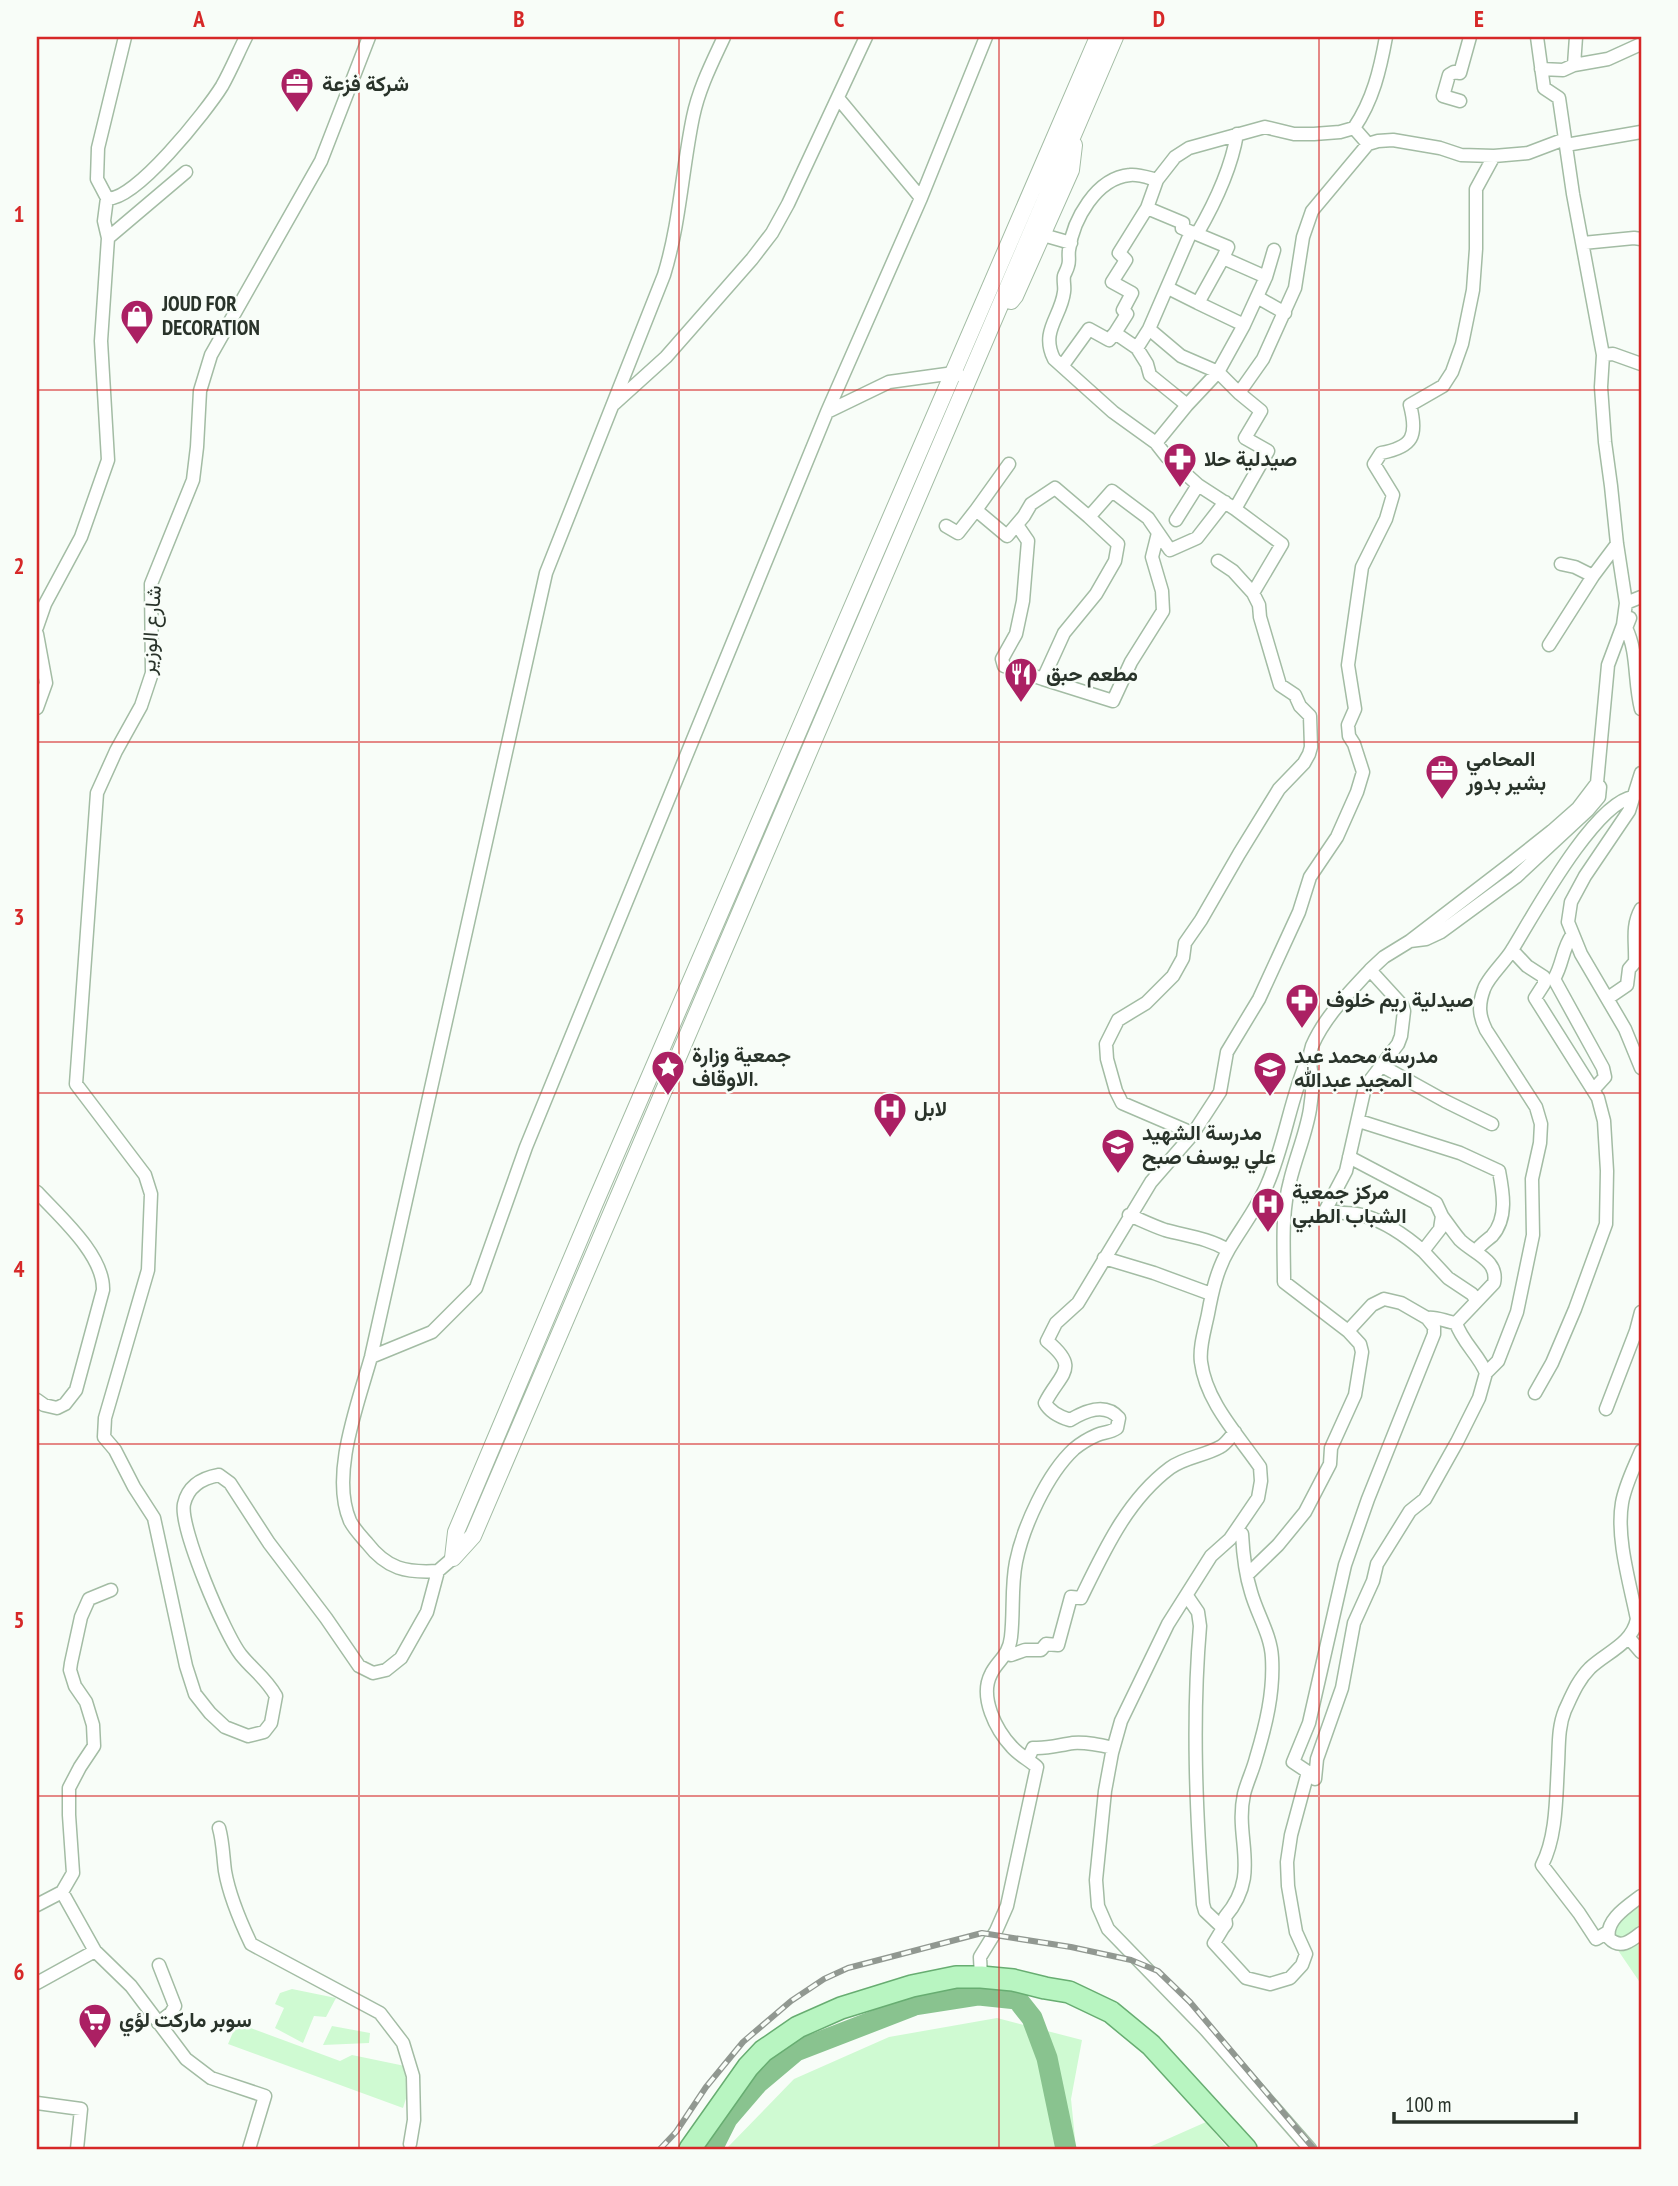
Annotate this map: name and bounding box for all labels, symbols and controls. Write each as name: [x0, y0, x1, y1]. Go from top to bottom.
text: A: [192, 4, 205, 33]
text: B: [513, 4, 525, 33]
text: C: [834, 4, 845, 33]
text: D: [1153, 4, 1165, 33]
text: E: [1474, 4, 1484, 33]
office icon: شركة فزعة: [278, 65, 316, 114]
place label: شركة فزعة: [322, 70, 409, 97]
text: 1: [14, 199, 25, 228]
place label: JOUD FOR DECORATION: [161, 290, 260, 341]
shop icon: JOUD FOR DECORATION: [118, 297, 156, 346]
pharmacy icon: صيدلية حلا: [1161, 440, 1199, 489]
place label: صيدلية حلا: [1204, 445, 1297, 472]
text: 2: [14, 551, 25, 580]
street label: شارع الوزير: [134, 584, 168, 677]
restaurant icon: مطعم حبق: [1002, 655, 1040, 704]
place label: مطعم حبق: [1046, 660, 1138, 688]
place label: المحامي بشير بدور: [1465, 745, 1546, 796]
office icon: المحامي بشير بدور: [1423, 752, 1461, 801]
text: 3: [14, 902, 25, 931]
pharmacy icon: صيدلية ريم خلوف: [1283, 981, 1321, 1030]
place label: صيدلية ريم خلوف: [1326, 986, 1473, 1014]
place label: جمعية وزارة الاوقاف.: [692, 1041, 791, 1092]
place label: مدرسة محمد عبد المجيد عبدالله: [1294, 1042, 1438, 1093]
place icon: جمعية وزارة الاوقاف.: [649, 1048, 687, 1097]
school or university icon: مدرسة محمد عبد المجيد عبدالله: [1251, 1049, 1289, 1098]
hospital icon: لابل: [871, 1090, 909, 1139]
place label: لابل: [914, 1095, 947, 1122]
place label: مدرسة الشهيد علي يوسف صبح: [1142, 1119, 1276, 1174]
school or university icon: مدرسة الشهيد علي يوسف صبح: [1099, 1126, 1137, 1175]
place label: مركز جمعية الشباب الطبي: [1292, 1178, 1407, 1233]
hospital icon: مركز جمعية الشباب الطبي: [1249, 1185, 1287, 1234]
text: 4: [14, 1254, 25, 1283]
text: 5: [14, 1605, 25, 1634]
text: 6: [14, 1957, 25, 1986]
supermarket icon: سوبر ماركت لؤي: [76, 2001, 114, 2050]
place label: سوبر ماركت لؤي: [119, 2006, 252, 2037]
scale bar: [1394, 2081, 1576, 2125]
text: 100 m: [1405, 2091, 1451, 2118]

